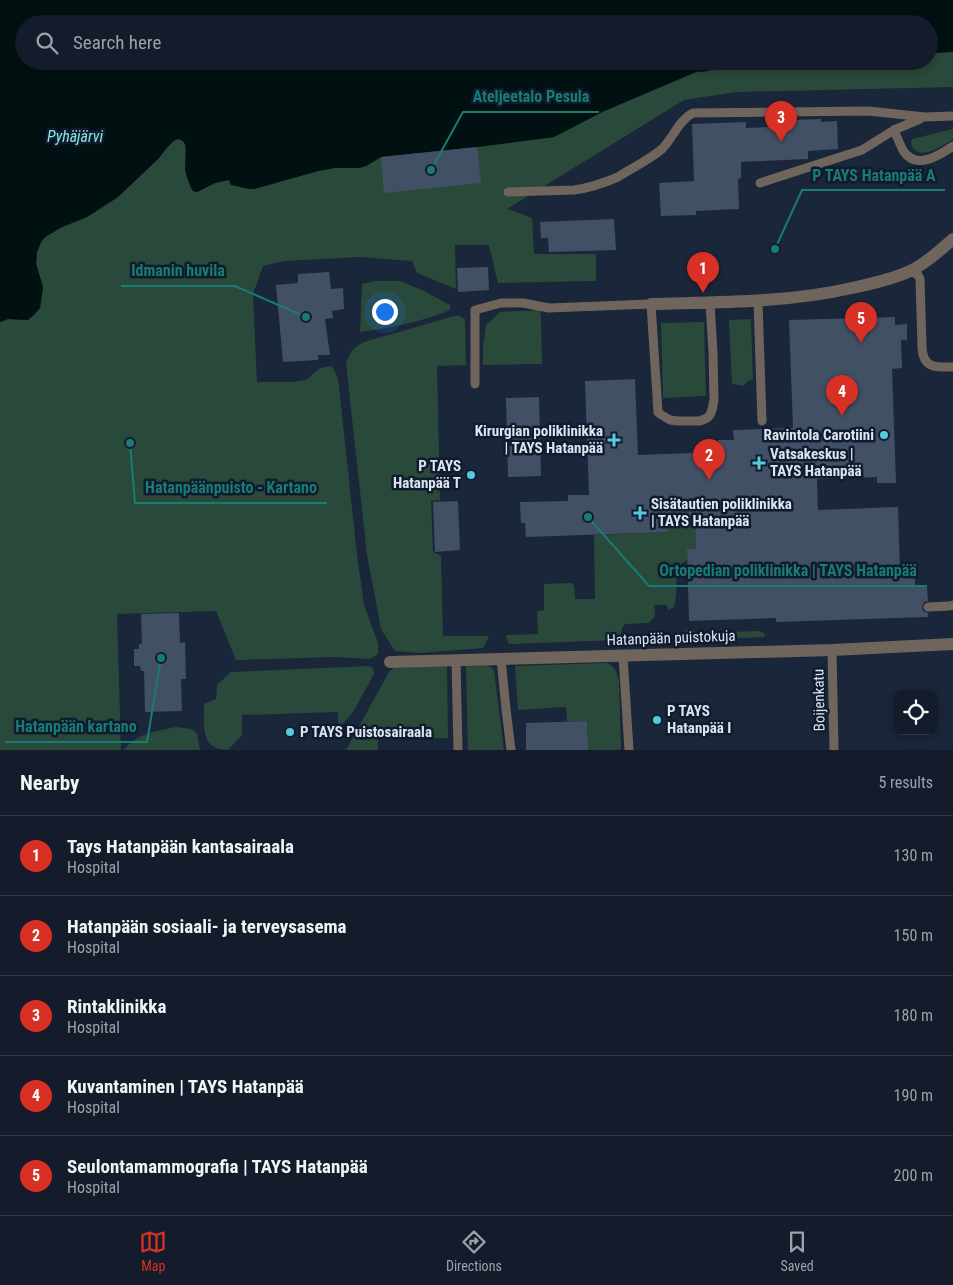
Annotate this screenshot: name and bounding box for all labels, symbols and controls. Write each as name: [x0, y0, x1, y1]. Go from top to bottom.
search box: [15, 15, 938, 70]
icon: search: [33, 29, 61, 57]
text: Search here: [73, 31, 161, 54]
callout: Ateljeetalo Pesula: [463, 81, 599, 112]
text: Ateljeetalo Pesula: [473, 87, 590, 106]
pin: 3: [765, 101, 797, 142]
water label: Pyhäjärvi: [47, 127, 103, 146]
callout: P TAYS Hatanpää A: [802, 159, 945, 190]
text: P TAYS Hatanpää A: [812, 166, 936, 185]
pin: 1: [687, 252, 719, 293]
callout: Idmanin huvila: [121, 255, 235, 286]
text: Idmanin huvila: [131, 261, 225, 280]
your location: [372, 299, 398, 325]
pin: 5: [845, 302, 877, 343]
pin: 4: [826, 375, 858, 416]
place label: Kirurgian poliklinikka | TAYS Hatanpää: [475, 422, 603, 457]
place label: Ravintola Carotiini: [764, 426, 874, 444]
marker: Ravintola Carotiini: [878, 429, 890, 441]
marker: Kirurgian poliklinikka | TAYS Hatanpää: [607, 433, 621, 447]
pin: 2: [693, 439, 725, 480]
place label: Vatsakeskus | TAYS Hatanpää: [770, 445, 862, 480]
marker: Vatsakeskus | TAYS Hatanpää: [752, 456, 766, 470]
place label: P TAYS Hatanpää T: [393, 457, 461, 492]
marker: P TAYS Hatanpää T: [465, 469, 477, 481]
callout: Hatanpäänpuisto - Kartano: [135, 472, 327, 503]
text: Hatanpäänpuisto - Kartano: [145, 478, 317, 497]
place label: Sisätautien poliklinikka | TAYS Hatanpää: [651, 495, 792, 530]
marker: Sisätautien poliklinikka | TAYS Hatanpää: [633, 506, 647, 520]
callout: Ortopedian poliklinikka | TAYS Hatanpää: [649, 555, 927, 586]
text: Ortopedian poliklinikka | TAYS Hatanpää: [659, 561, 917, 580]
street label: Hatanpään puistokuja: [606, 627, 736, 649]
street label: Boijenkatu: [809, 669, 829, 731]
map controls: [893, 690, 938, 735]
button: locate: [893, 690, 938, 735]
place label: P TAYS Hatanpää I: [667, 702, 731, 737]
callout: Hatanpään kartano: [5, 711, 147, 742]
marker: P TAYS Hatanpää I: [651, 714, 663, 726]
text: Hatanpään kartano: [15, 717, 137, 736]
place label: P TAYS Puistosairaala: [300, 723, 432, 741]
marker: P TAYS Puistosairaala: [284, 726, 296, 738]
text: Nearby: [20, 771, 79, 795]
text: 5 results: [878, 773, 933, 792]
text: Tays Hatanpään kantasairaala: [67, 835, 294, 858]
text: 1: [32, 846, 40, 865]
text: 130 m: [894, 846, 933, 865]
text: Hospital: [67, 858, 120, 877]
text: Hatanpään sosiaali- ja terveysasema: [67, 915, 347, 938]
text: 2: [32, 926, 40, 945]
text: 150 m: [894, 926, 933, 945]
text: Hospital: [67, 938, 120, 957]
text: Rintaklinikka: [67, 995, 166, 1018]
text: 3: [32, 1006, 40, 1025]
text: 180 m: [894, 1006, 933, 1025]
text: Hospital: [67, 1018, 120, 1037]
text: Kuvantaminen | TAYS Hatanpää: [67, 1075, 304, 1098]
text: 4: [32, 1086, 40, 1105]
text: 190 m: [894, 1086, 933, 1105]
text: Hospital: [67, 1098, 120, 1117]
text: Seulontamammografia | TAYS Hatanpää: [67, 1155, 368, 1178]
text: 5: [32, 1166, 40, 1185]
text: 200 m: [894, 1166, 933, 1185]
text: Hospital: [67, 1178, 120, 1197]
tab: Map: [139, 1228, 167, 1274]
tab: Directions: [446, 1228, 502, 1274]
tab: Saved: [780, 1228, 814, 1274]

